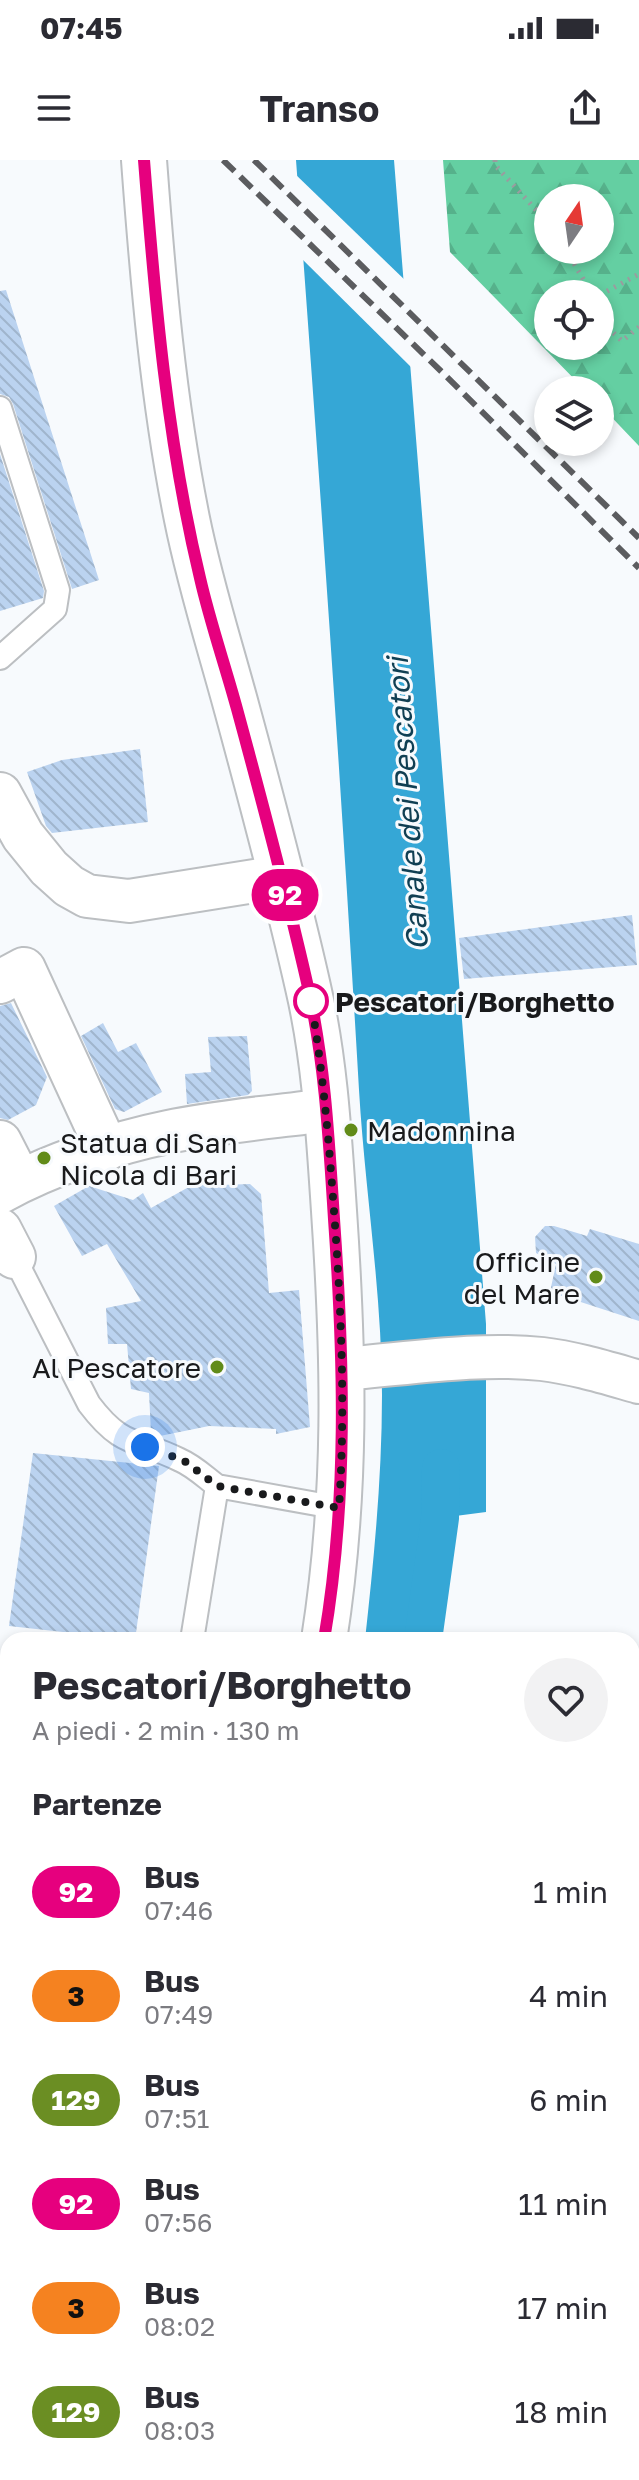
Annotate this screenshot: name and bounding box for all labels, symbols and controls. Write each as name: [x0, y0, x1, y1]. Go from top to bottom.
text: 07:45: [40, 10, 123, 46]
icon: menu: [32, 86, 76, 130]
icon: share: [563, 86, 607, 130]
text: Transo: [260, 87, 379, 130]
north arrow: [534, 184, 614, 264]
map controls: [534, 184, 614, 456]
button: locate: [534, 280, 614, 360]
button: layers: [534, 376, 614, 456]
water label: Canale dei Pescatori: [379, 653, 435, 952]
line badge: 92: [249, 869, 321, 921]
text: 92: [268, 878, 302, 911]
marker: Pescatori/Borghetto: [294, 984, 328, 1018]
place label: Pescatori/Borghetto: [335, 985, 615, 1018]
place label: Madonnina: [367, 1114, 516, 1147]
marker: Madonnina: [342, 1121, 360, 1139]
place label: Statua di San Nicola di Bari: [60, 1126, 238, 1191]
marker: Statua di San Nicola di Bari: [35, 1149, 53, 1167]
place label: Officine del Mare: [464, 1245, 580, 1310]
marker: Officine del Mare: [587, 1268, 605, 1286]
place label: Al Pescatore: [32, 1351, 201, 1384]
marker: Al Pescatore: [208, 1358, 226, 1376]
your location: [125, 1427, 165, 1467]
button: heart: [524, 1658, 608, 1742]
text: Pescatori/Borghetto: [32, 1662, 411, 1707]
text: A piedi · 2 min · 130 m: [32, 1715, 300, 1746]
text: Partenze: [32, 1786, 162, 1822]
text: Bus: [144, 1859, 200, 1895]
text: 1 min: [533, 1874, 608, 1910]
text: 92: [59, 1875, 93, 1908]
text: 07:46: [144, 1895, 213, 1926]
text: Bus: [144, 1963, 200, 1999]
text: 4 min: [529, 1978, 608, 2014]
text: 3: [67, 1979, 85, 2012]
text: 07:49: [144, 1999, 213, 2030]
text: Bus: [144, 2067, 200, 2103]
text: 6 min: [529, 2082, 608, 2118]
text: 129: [51, 2083, 101, 2116]
text: 07:51: [144, 2103, 209, 2134]
text: Bus: [144, 2171, 200, 2207]
text: 11 min: [518, 2186, 608, 2222]
text: 92: [59, 2187, 93, 2220]
text: 07:56: [144, 2207, 213, 2238]
text: Bus: [144, 2275, 200, 2311]
text: 17 min: [517, 2290, 608, 2326]
text: 3: [67, 2291, 85, 2324]
text: 08:02: [144, 2311, 215, 2342]
text: Bus: [144, 2379, 200, 2415]
text: 18 min: [515, 2394, 608, 2430]
text: 129: [51, 2395, 101, 2428]
text: 08:03: [144, 2415, 215, 2446]

